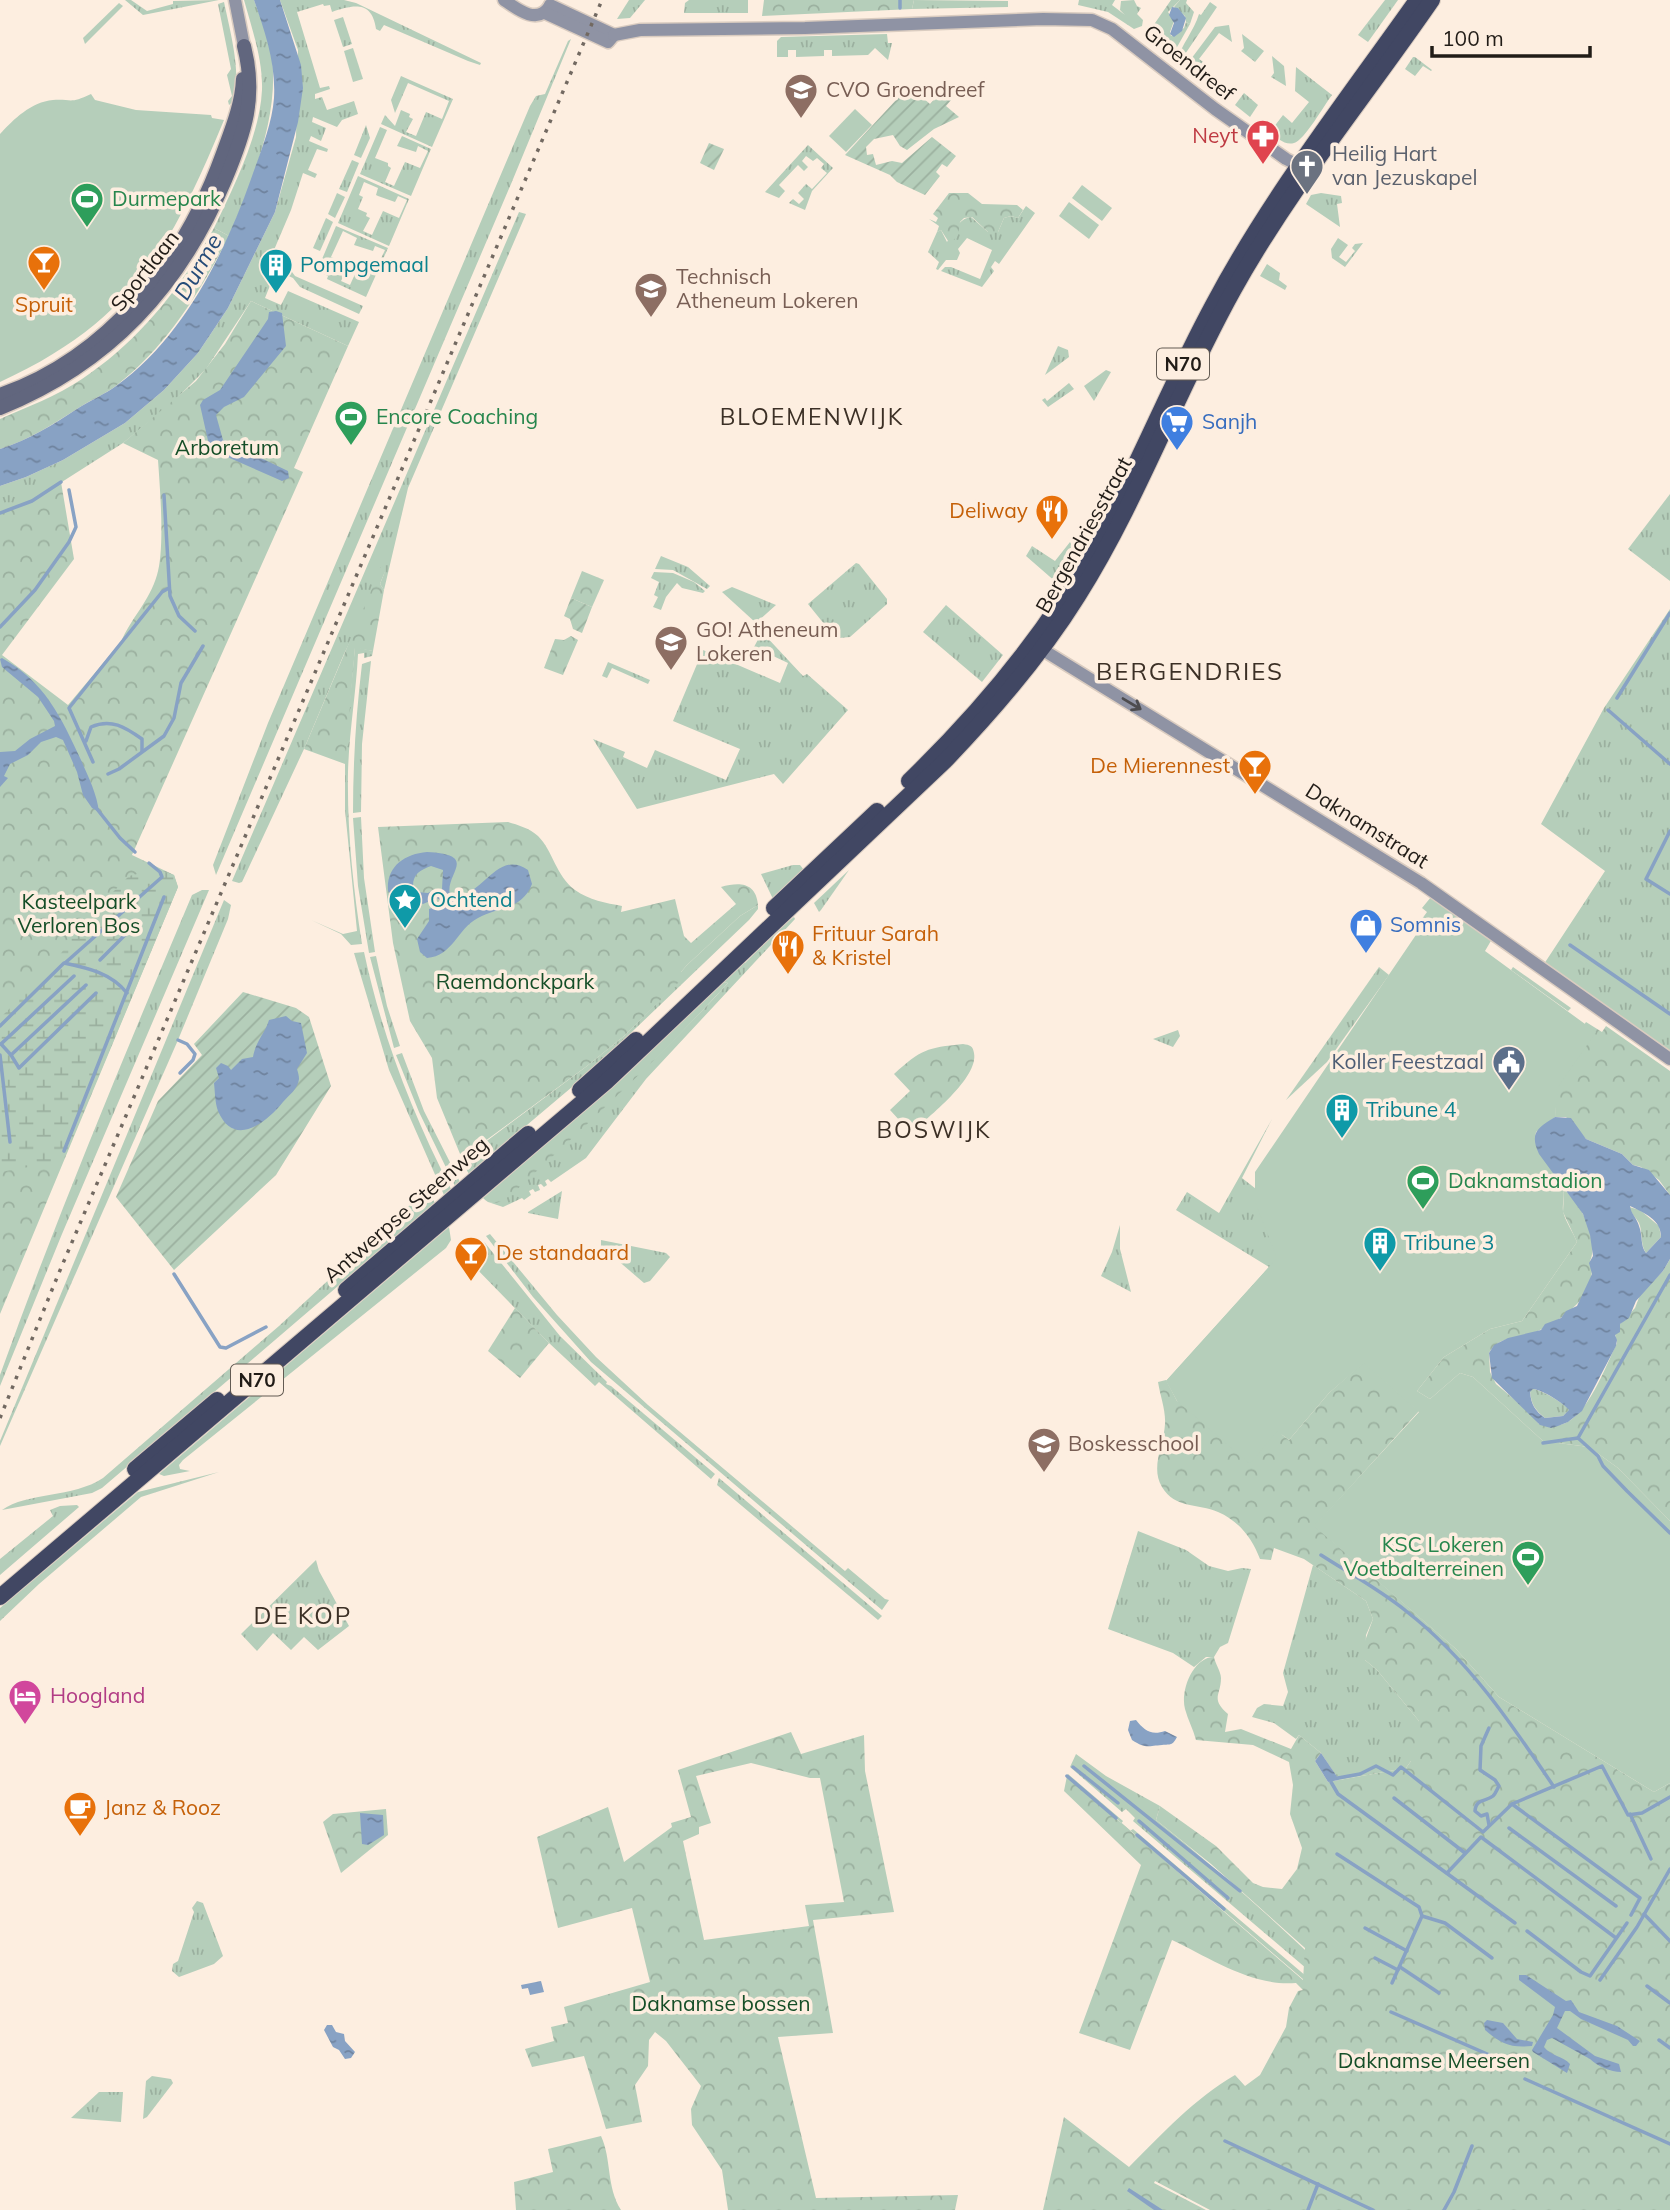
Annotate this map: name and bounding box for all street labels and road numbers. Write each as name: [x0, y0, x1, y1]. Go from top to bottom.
street label: Groendreef: [1139, 19, 1241, 106]
street label: Sportlaan: [105, 225, 184, 316]
road number: N70: [1157, 348, 1209, 380]
street label: Bergendriesstraat: [1029, 452, 1137, 617]
street label: Daknamstraat: [1301, 777, 1434, 873]
street label: Antwerpse Steenweg: [318, 1131, 493, 1288]
road number: N70: [231, 1364, 283, 1396]

